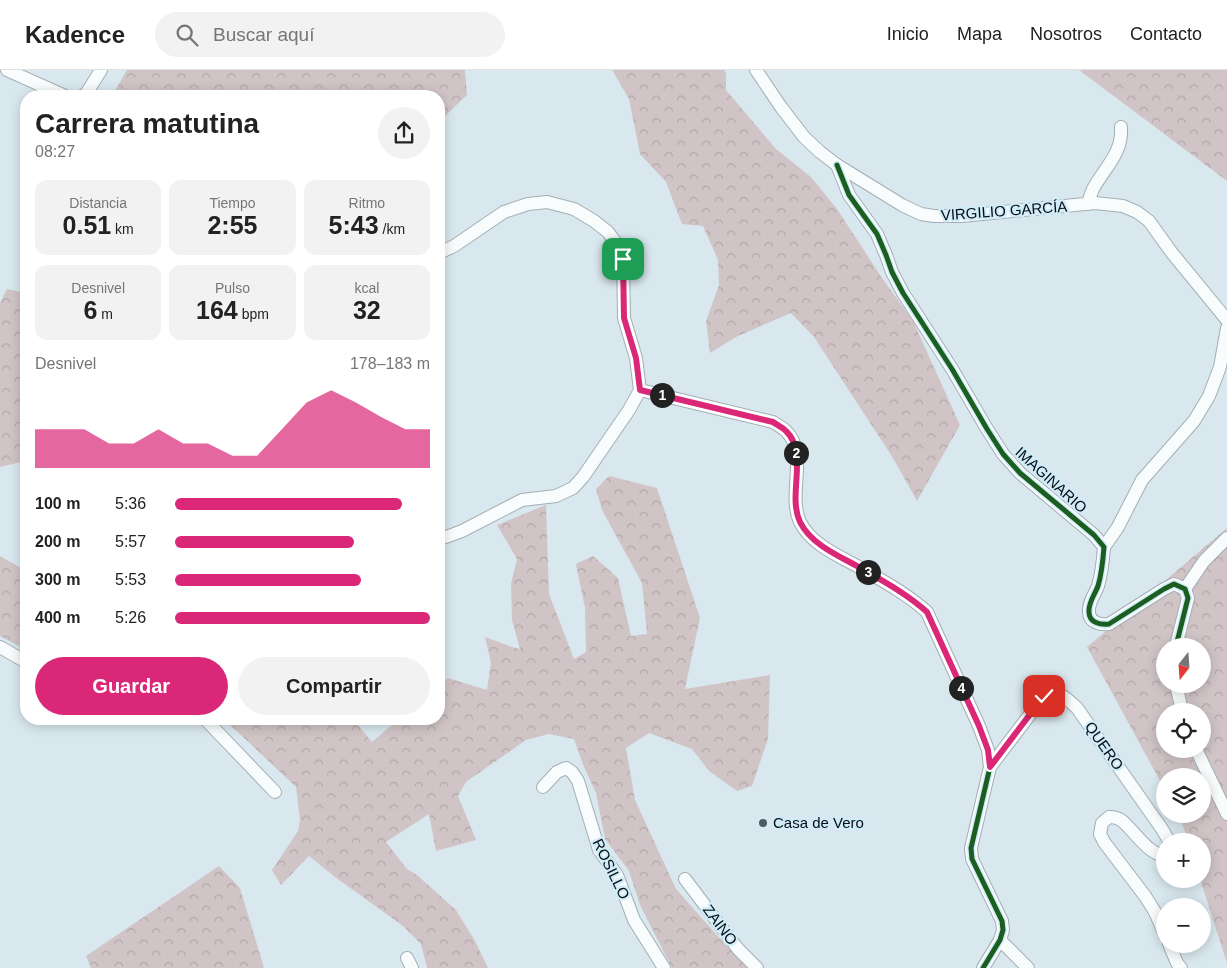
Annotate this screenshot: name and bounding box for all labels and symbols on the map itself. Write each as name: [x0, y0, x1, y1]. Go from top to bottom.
street label: VIRGILIO GARCÍA: [940, 198, 1068, 223]
pin: [602, 238, 644, 280]
pin: 1: [650, 382, 674, 408]
pin: 2: [784, 440, 808, 466]
street label: IMAGINARIO: [1012, 443, 1090, 516]
pin: 3: [856, 560, 880, 584]
north arrow: [1156, 638, 1211, 692]
pin: [1023, 675, 1065, 717]
pin: 4: [948, 676, 974, 700]
street label: QUERO: [1082, 718, 1127, 773]
place label: Casa de Vero: [773, 814, 864, 831]
marker: Casa de Vero: [757, 817, 769, 829]
street label: ROSILLO: [590, 836, 633, 902]
street label: ZAINO: [700, 901, 741, 948]

